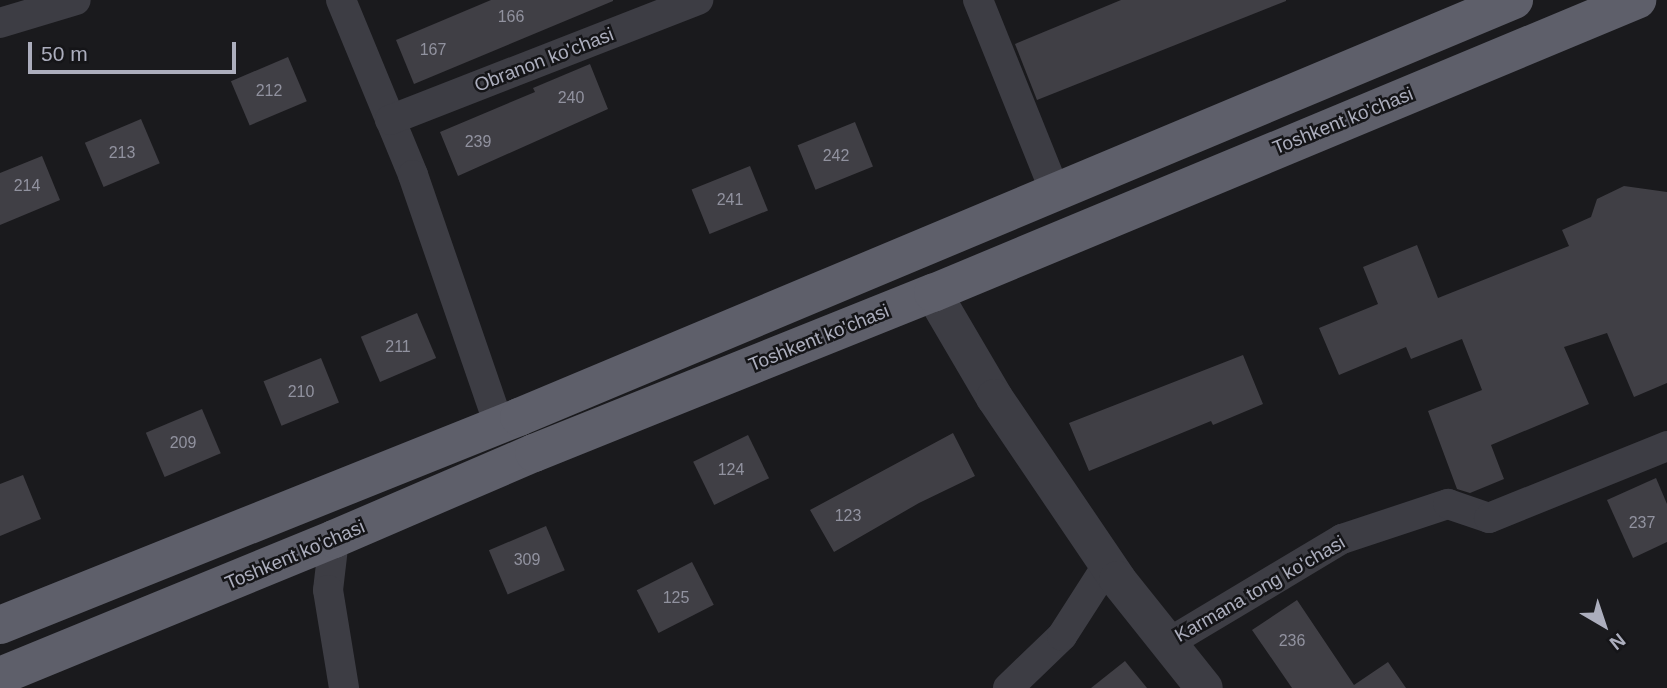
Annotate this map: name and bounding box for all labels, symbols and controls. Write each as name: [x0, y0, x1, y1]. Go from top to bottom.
house number: 166: [498, 7, 524, 27]
street label: Obranon ko'chasi: [471, 23, 617, 97]
scale bar: [32, 28, 240, 72]
house number: 167: [420, 40, 446, 60]
text: 50 m: [41, 42, 88, 65]
house number: 212: [256, 81, 282, 101]
street label: Toshkent ko'chasi: [1269, 82, 1417, 160]
house number: 240: [558, 88, 584, 108]
house number: 239: [465, 132, 491, 152]
house number: 213: [109, 143, 135, 163]
house number: 242: [823, 146, 849, 166]
house number: 214: [14, 176, 40, 196]
house number: 241: [717, 190, 743, 210]
street label: Toshkent ko'chasi: [745, 299, 893, 377]
house number: 211: [385, 337, 411, 357]
house number: 210: [288, 382, 314, 402]
house number: 209: [170, 433, 196, 453]
house number: 124: [718, 460, 744, 480]
house number: 123: [835, 506, 861, 526]
house number: 237: [1629, 513, 1655, 533]
street label: Toshkent ko'chasi: [222, 515, 368, 595]
street label: Karmana tong ko'chasi: [1171, 531, 1349, 647]
house number: 309: [514, 550, 540, 570]
house number: 125: [663, 588, 689, 608]
north arrow: [1569, 590, 1639, 660]
text: N: [1606, 629, 1629, 654]
house number: 236: [1279, 631, 1305, 651]

